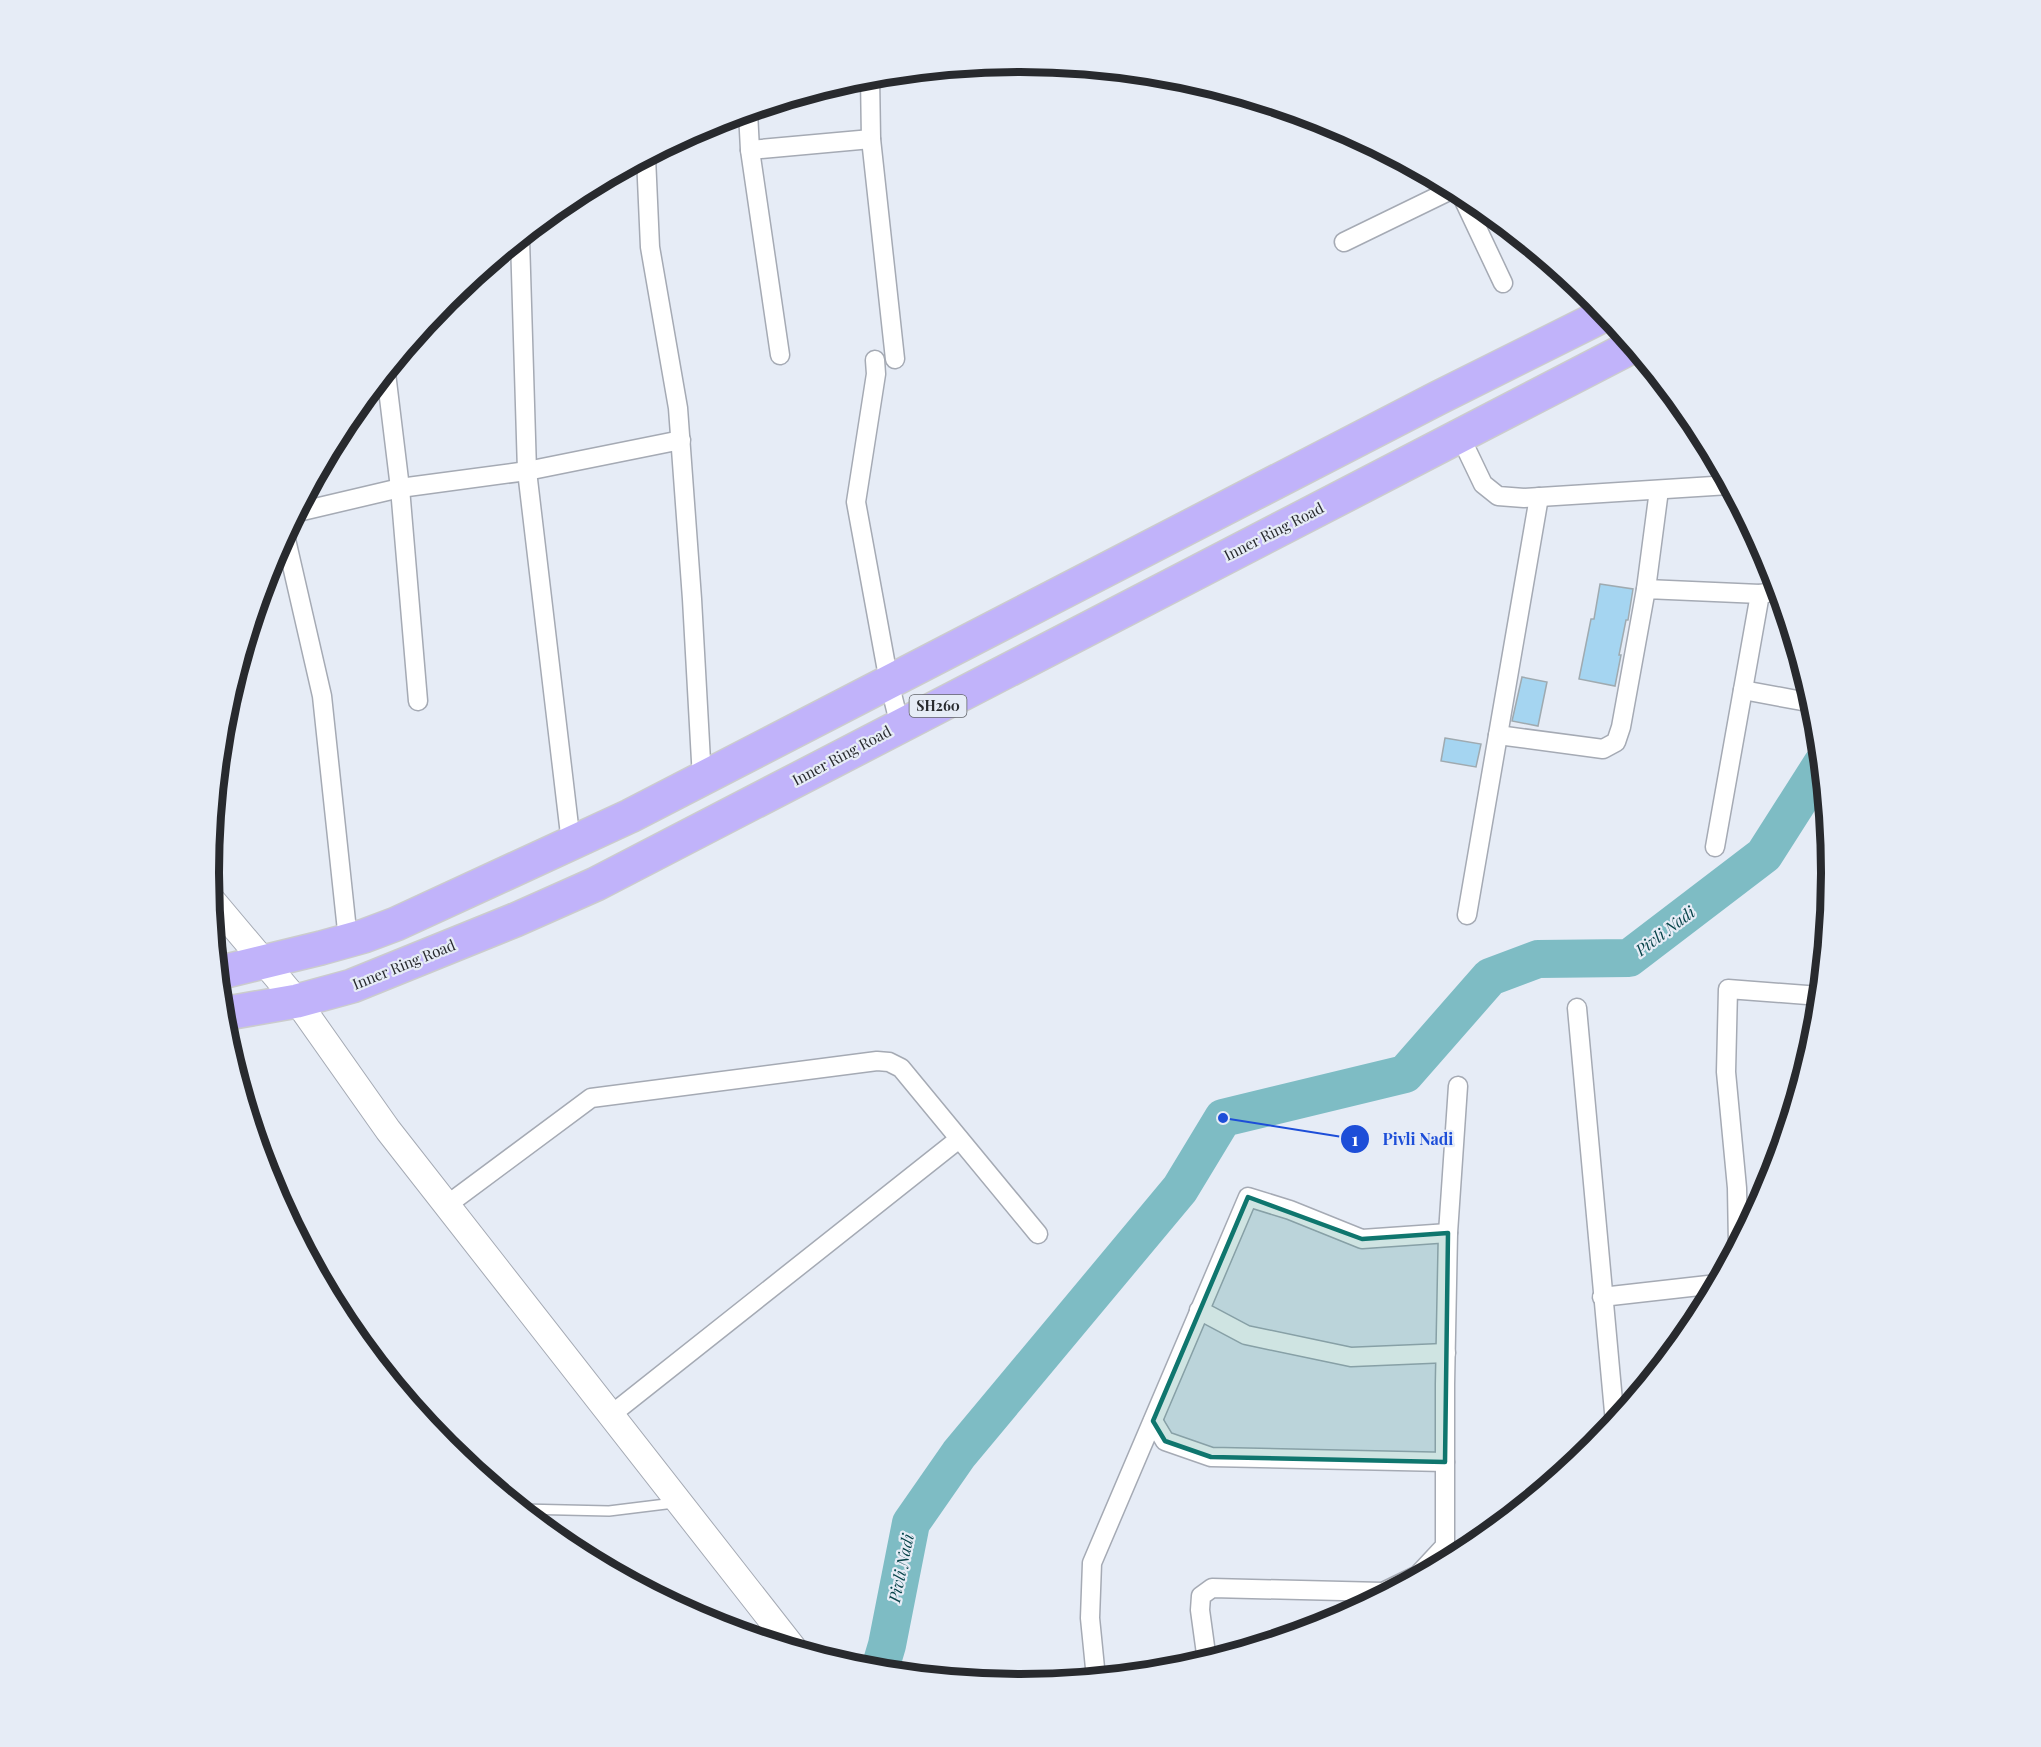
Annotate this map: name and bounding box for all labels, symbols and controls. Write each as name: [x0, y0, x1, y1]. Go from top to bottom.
street label: Inner Ring Road: [1220, 497, 1327, 565]
road number: SH260: [910, 695, 966, 717]
street label: Inner Ring Road: [789, 720, 895, 790]
water label: Pivli Nadi: [1630, 901, 1700, 960]
street label: Inner Ring Road: [349, 934, 458, 994]
callout: Pivli Nadi: [1340, 1122, 1465, 1156]
text: 1: [1352, 1127, 1359, 1151]
text: Pivli Nadi: [1383, 1128, 1453, 1149]
water label: Pivli Nadi: [883, 1531, 918, 1605]

